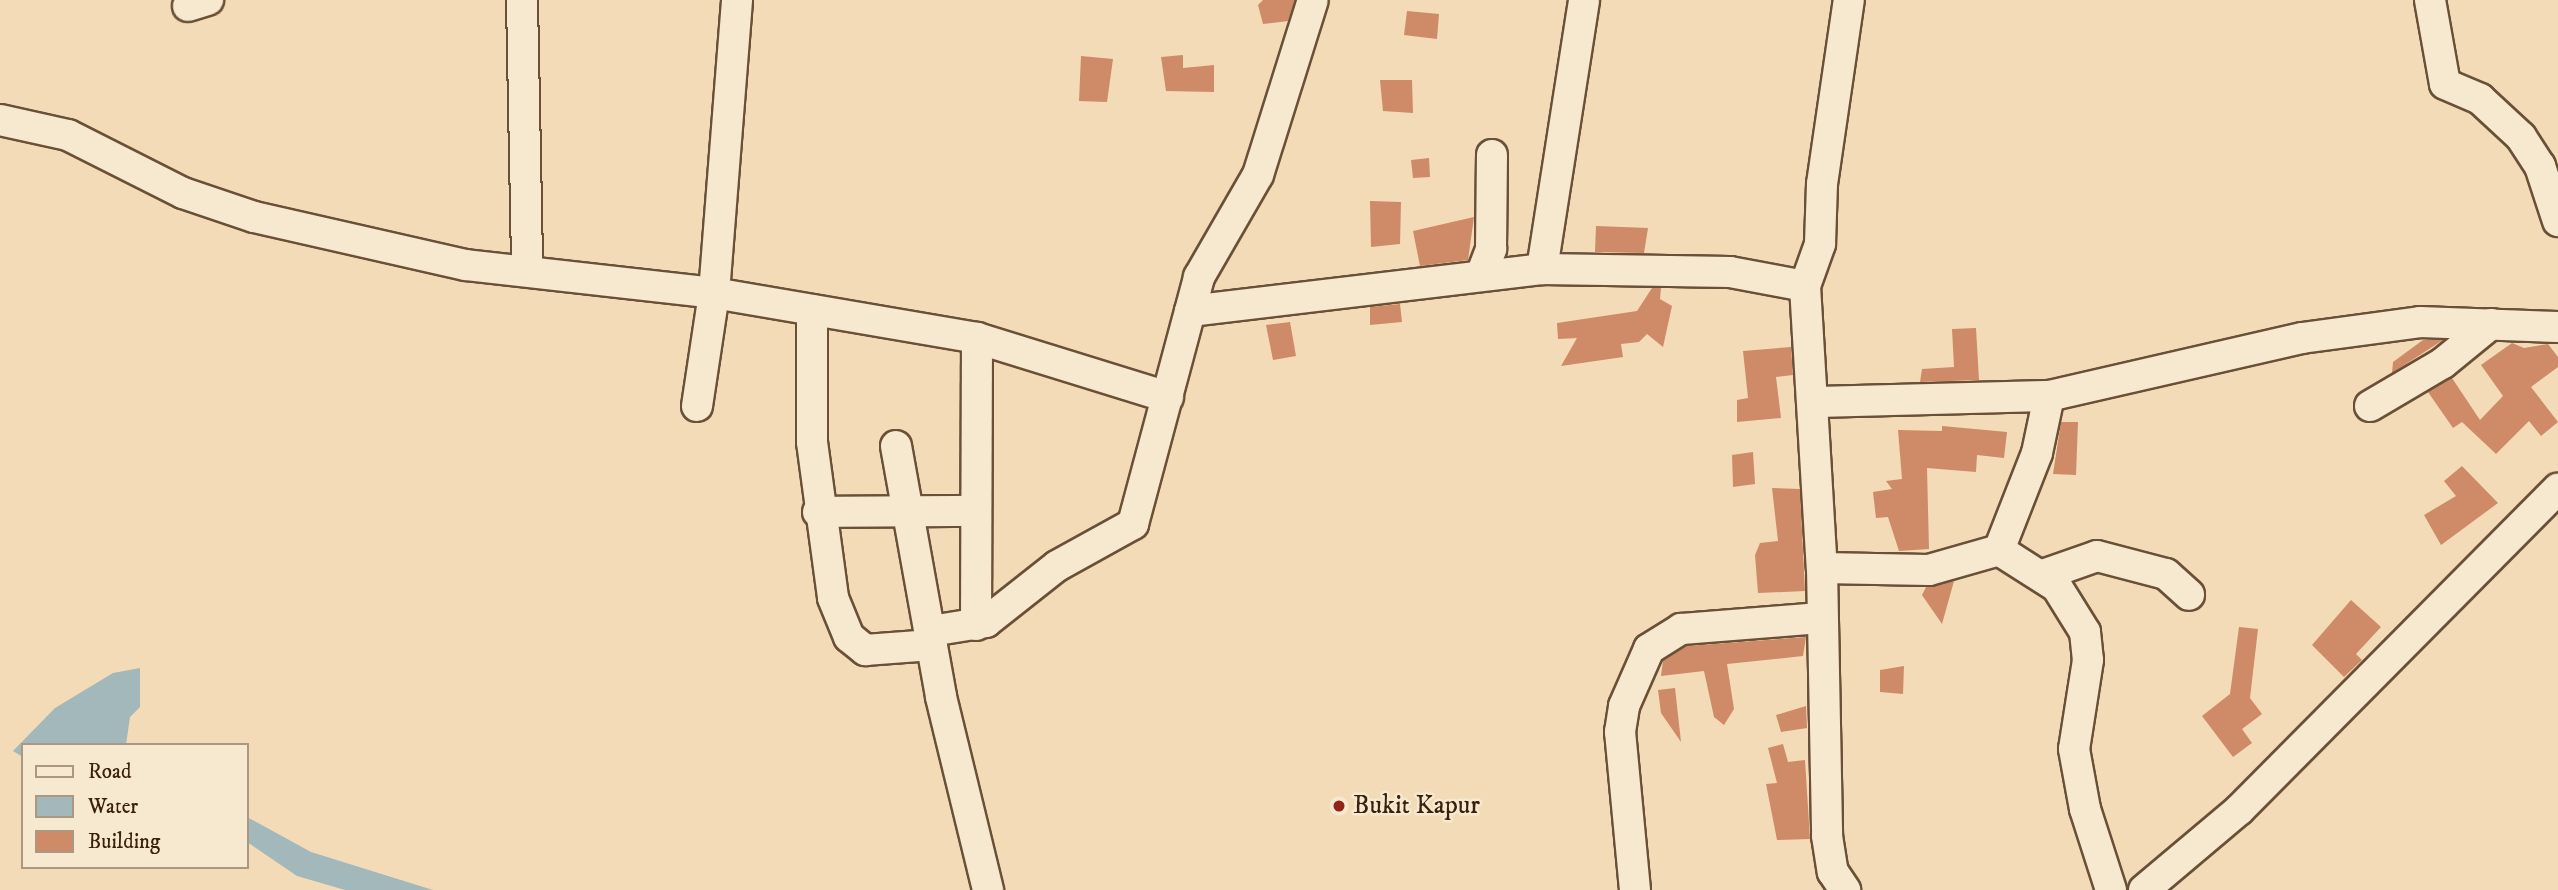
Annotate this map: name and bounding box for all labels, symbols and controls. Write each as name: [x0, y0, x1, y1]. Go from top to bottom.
legend: [21, 743, 248, 869]
text: Road: [88, 759, 132, 785]
place label: Bukit Kapur: [1353, 790, 1480, 822]
text: Water: [88, 794, 138, 820]
marker: Bukit Kapur: [1331, 798, 1347, 814]
text: Building: [88, 829, 160, 855]

